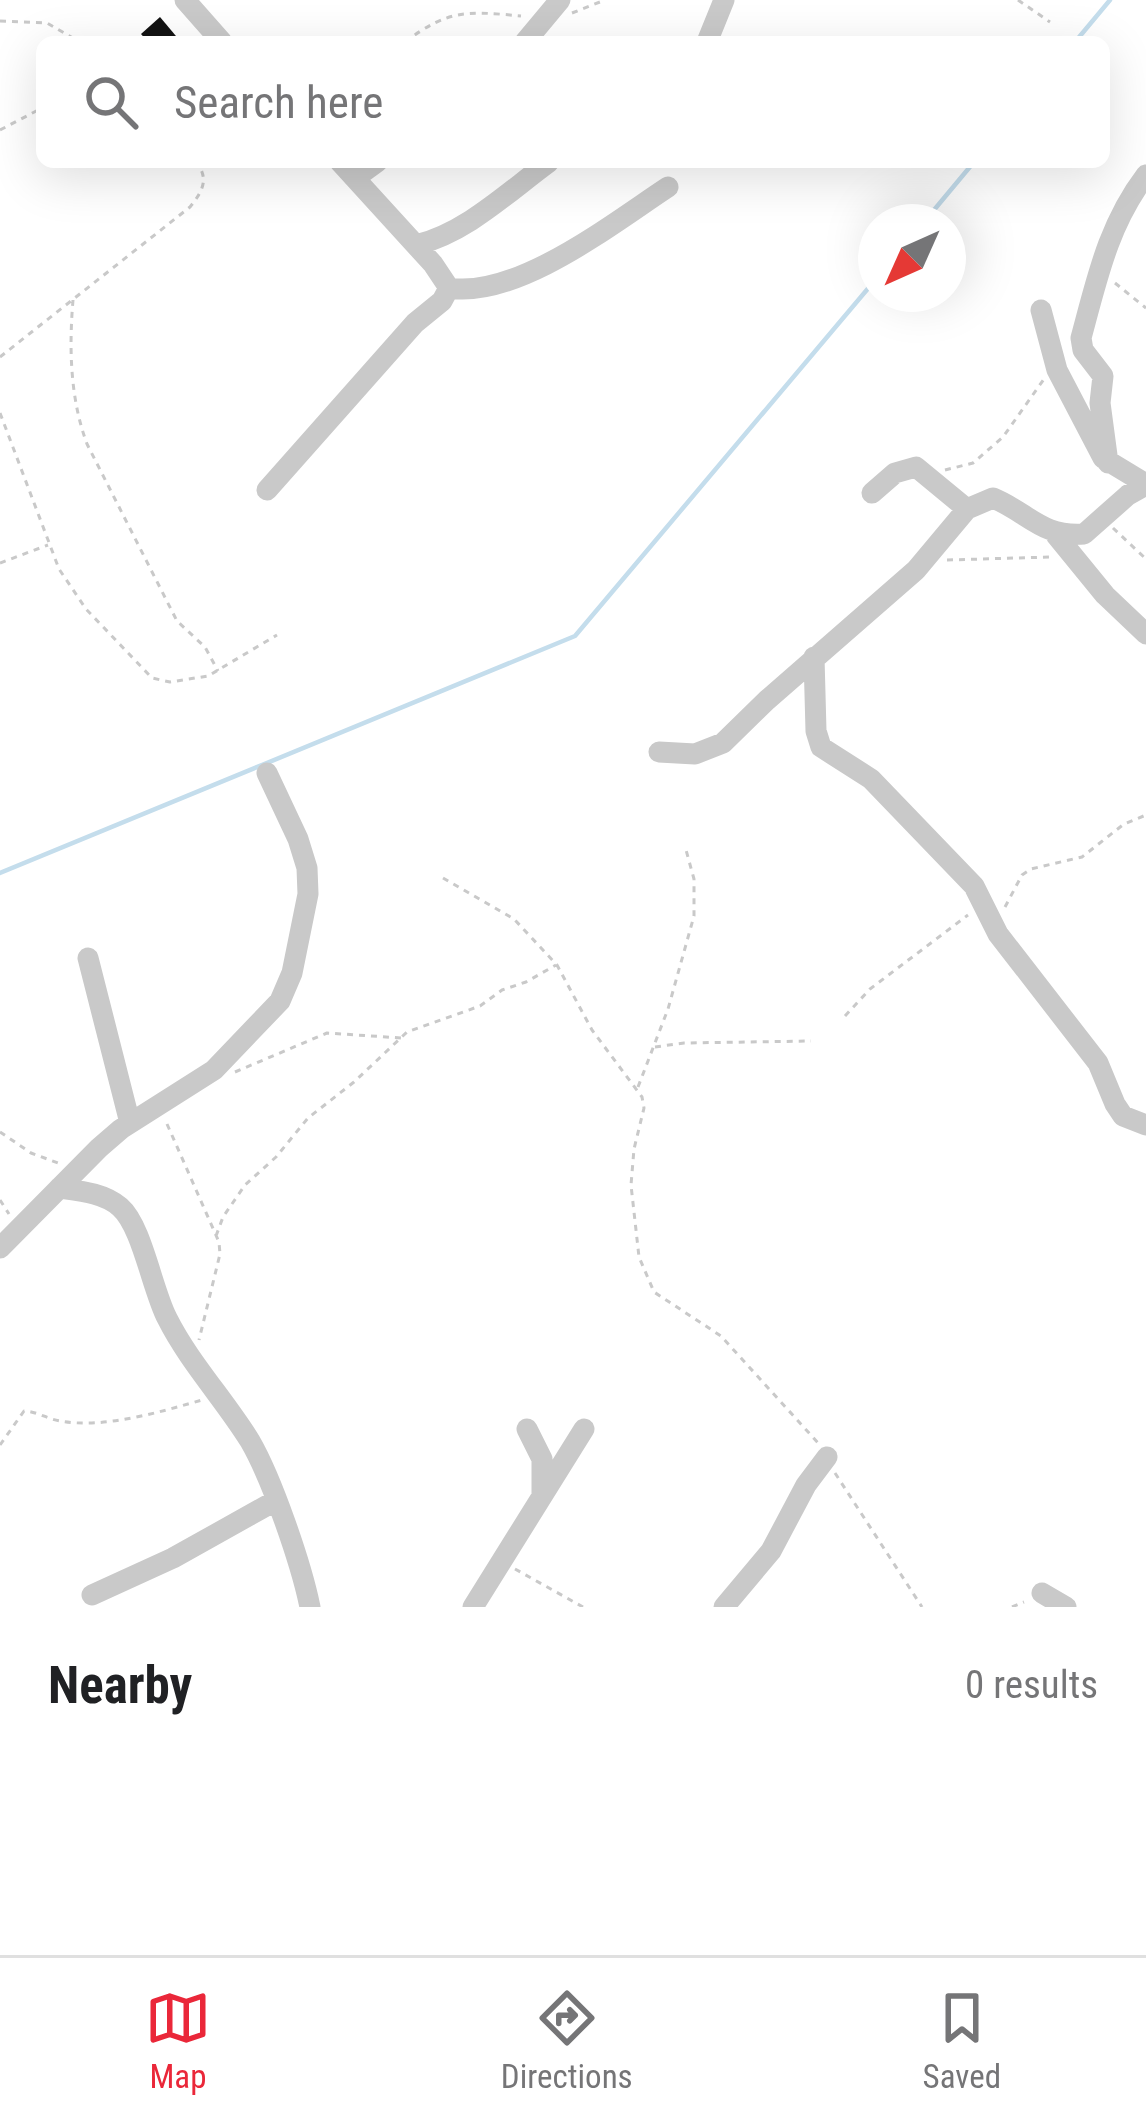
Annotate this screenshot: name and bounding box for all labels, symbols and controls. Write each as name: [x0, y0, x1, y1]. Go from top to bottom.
search box: [36, 36, 1110, 168]
icon: search: [78, 69, 144, 135]
text: Search here: [174, 76, 383, 129]
north arrow: [858, 204, 966, 312]
text: Nearby: [48, 1656, 192, 1715]
text: 0 results: [965, 1662, 1098, 1708]
tab: Map: [145, 1985, 211, 2096]
tab: Directions: [501, 1985, 633, 2096]
tab: Saved: [923, 1985, 1001, 2096]

